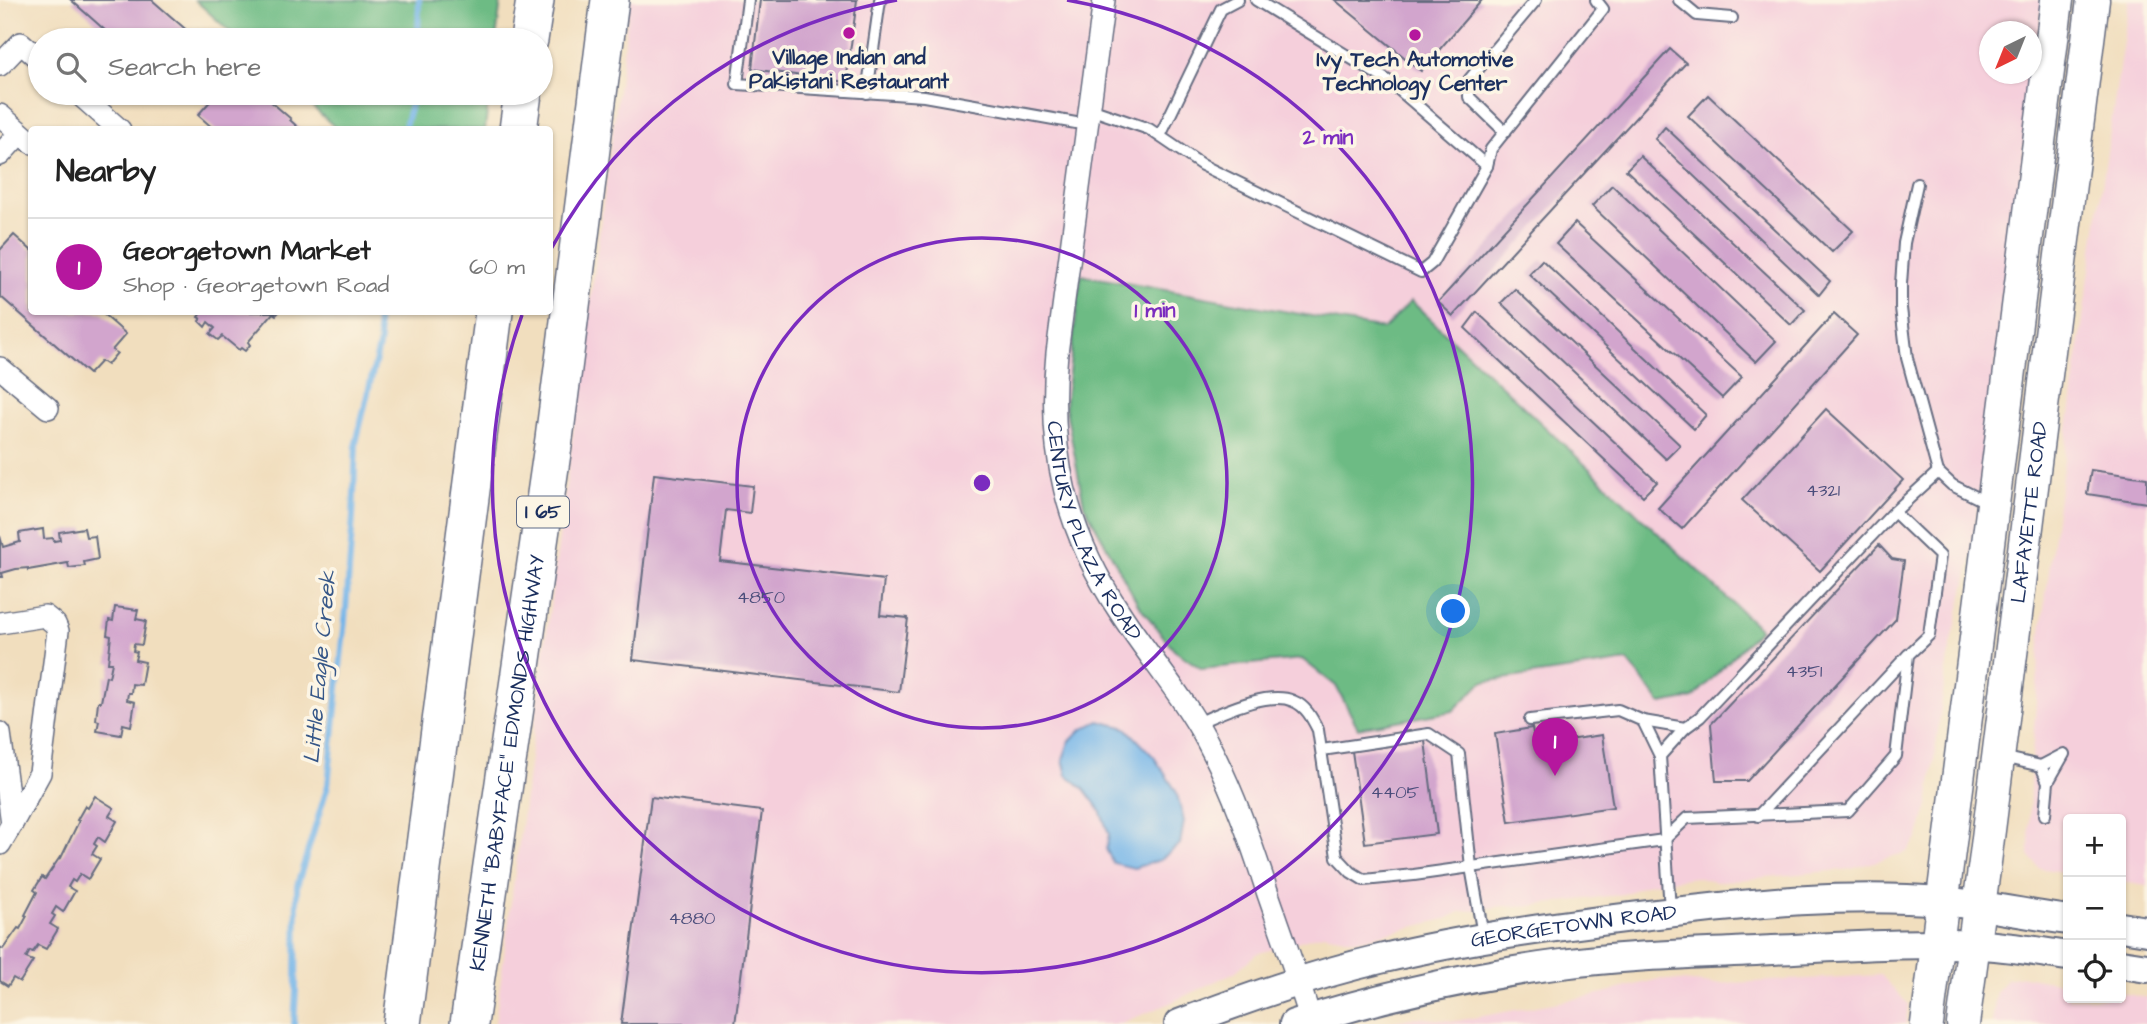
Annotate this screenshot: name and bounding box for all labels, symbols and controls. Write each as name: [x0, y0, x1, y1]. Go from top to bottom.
north arrow: [1979, 21, 2042, 84]
marker: Village Indian and Pakistani Restaurant: [841, 25, 857, 41]
marker: Ivy Tech Automotive Technology Center: [1407, 27, 1423, 43]
search box: [28, 28, 553, 105]
place label: Village Indian and Pakistani Restaurant: [749, 43, 949, 96]
place label: Ivy Tech Automotive Technology Center: [1316, 45, 1514, 101]
icon: search: [52, 48, 90, 86]
text: Search here: [108, 49, 261, 85]
text: 2 min: [1302, 123, 1354, 152]
text: Nearby: [56, 151, 156, 193]
text: Georgetown Market: [123, 233, 371, 269]
text: 1: [78, 251, 80, 283]
text: 60 m: [469, 251, 525, 283]
text: Shop · Georgetown Road: [123, 269, 389, 301]
text: 1 min: [1134, 296, 1176, 325]
street label: LAFAYETTE ROAD: [2003, 419, 2055, 605]
street label: CENTURY PLAZA ROAD: [1040, 420, 1149, 647]
centre of rings: [970, 471, 994, 495]
house number: 4321: [1806, 478, 1840, 503]
road number: I 65: [517, 496, 569, 527]
street label: KENNETH "BABYFACE" EDMONDS HIGHWAY: [462, 553, 552, 973]
water label: Little Eagle Creek: [296, 568, 345, 765]
house number: 4850: [737, 585, 785, 610]
your location: [1436, 594, 1470, 628]
house number: 4351: [1786, 659, 1822, 684]
pin: 1: [1532, 718, 1578, 776]
house number: 4405: [1371, 780, 1420, 805]
map controls: [2063, 814, 2126, 1003]
button: +: [2063, 814, 2126, 877]
button: −: [2063, 877, 2126, 940]
street label: GEORGETOWN ROAD: [1468, 897, 1679, 954]
house number: 4880: [669, 906, 715, 931]
button: locate: [2063, 940, 2126, 1003]

